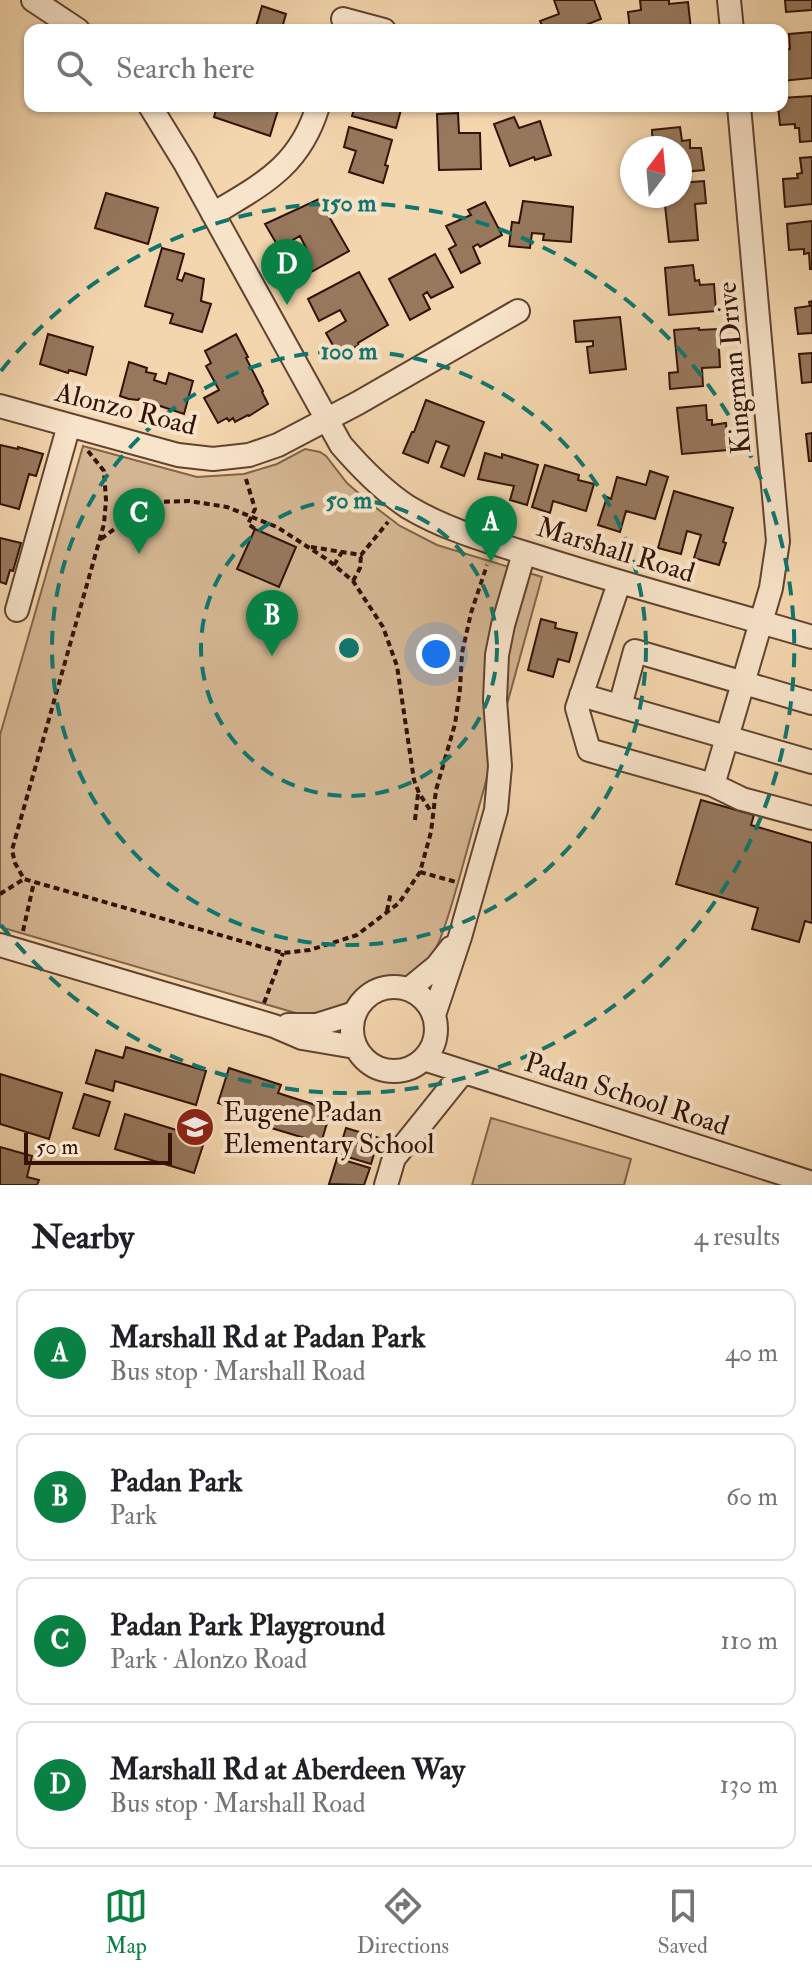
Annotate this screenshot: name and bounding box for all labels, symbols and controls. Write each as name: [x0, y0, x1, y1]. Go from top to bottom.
search box: [24, 24, 788, 112]
icon: search: [52, 46, 96, 90]
text: Search here: [116, 50, 255, 87]
north arrow: [620, 136, 692, 208]
text: 150 m: [322, 188, 377, 219]
pin: D: [261, 239, 313, 305]
street label: Kingman Drive: [710, 280, 759, 456]
text: 100 m: [321, 336, 378, 367]
street label: Alonzo Road: [50, 375, 200, 444]
text: 50 m: [326, 485, 373, 516]
pin: C: [113, 488, 165, 554]
pin: A: [465, 496, 517, 562]
street label: Marshall Road: [532, 510, 699, 591]
pin: B: [246, 590, 298, 656]
centre of rings: [335, 634, 363, 662]
your location: [416, 634, 456, 674]
street label: Padan School Road: [520, 1045, 733, 1144]
place label: Eugene Padan Elementary School: [223, 1095, 434, 1162]
school or university icon: Eugene Padan Elementary School: [174, 1106, 216, 1148]
scale bar: [24, 1129, 172, 1165]
text: 50 m: [36, 1133, 78, 1161]
text: Nearby: [32, 1216, 134, 1259]
text: 4 results: [694, 1221, 780, 1253]
text: Marshall Rd at Padan Park: [110, 1319, 426, 1356]
text: A: [52, 1337, 68, 1369]
text: 40 m: [725, 1337, 778, 1369]
text: Bus stop · Marshall Road: [110, 1356, 366, 1388]
text: Padan Park: [110, 1463, 243, 1500]
text: B: [51, 1481, 69, 1513]
text: 60 m: [726, 1481, 778, 1513]
text: Park: [110, 1500, 157, 1532]
text: Padan Park Playground: [110, 1607, 385, 1644]
text: C: [50, 1625, 70, 1657]
text: 110 m: [721, 1625, 778, 1657]
text: Park · Alonzo Road: [110, 1644, 307, 1676]
text: Marshall Rd at Aberdeen Way: [110, 1751, 465, 1788]
text: D: [49, 1769, 71, 1801]
text: 130 m: [720, 1769, 778, 1801]
text: Bus stop · Marshall Road: [110, 1788, 366, 1820]
tab: Map: [104, 1884, 148, 1960]
tab: Directions: [357, 1884, 449, 1960]
tab: Saved: [658, 1884, 708, 1960]

